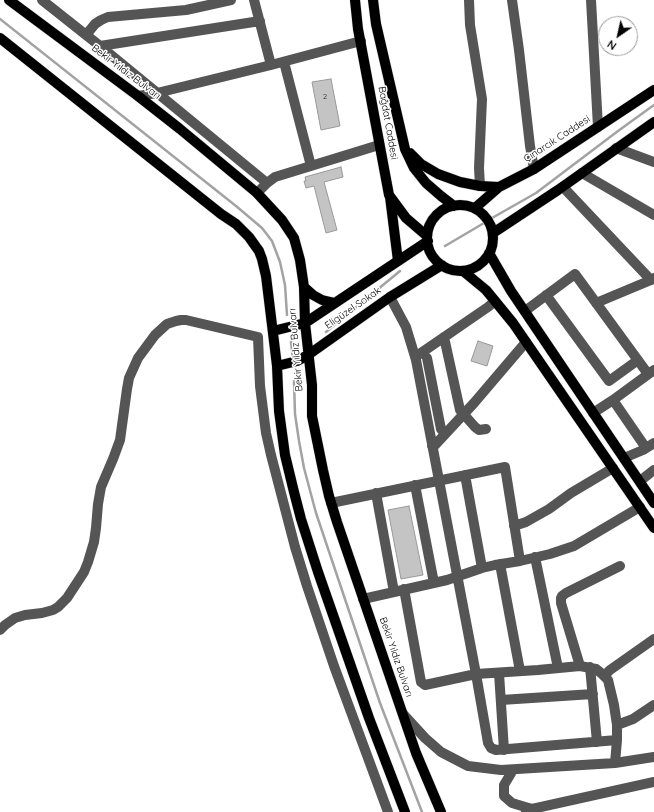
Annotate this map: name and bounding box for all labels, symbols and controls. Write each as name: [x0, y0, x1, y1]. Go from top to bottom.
north arrow: [598, 16, 638, 56]
text: N: [605, 37, 619, 53]
street label: Bekir Yıldız Bulvarı: [89, 42, 163, 102]
street label: Bağdat Caddesi: [376, 85, 400, 161]
house number: 2: [323, 92, 327, 102]
street label: Çınarcık Caddesi: [522, 113, 592, 165]
street label: Eligüzel Sokak: [323, 284, 383, 332]
street label: Bekir Yıldız Bulvarı: [286, 308, 306, 392]
street label: Bekir Yıldız Bulvarı: [377, 616, 415, 698]

